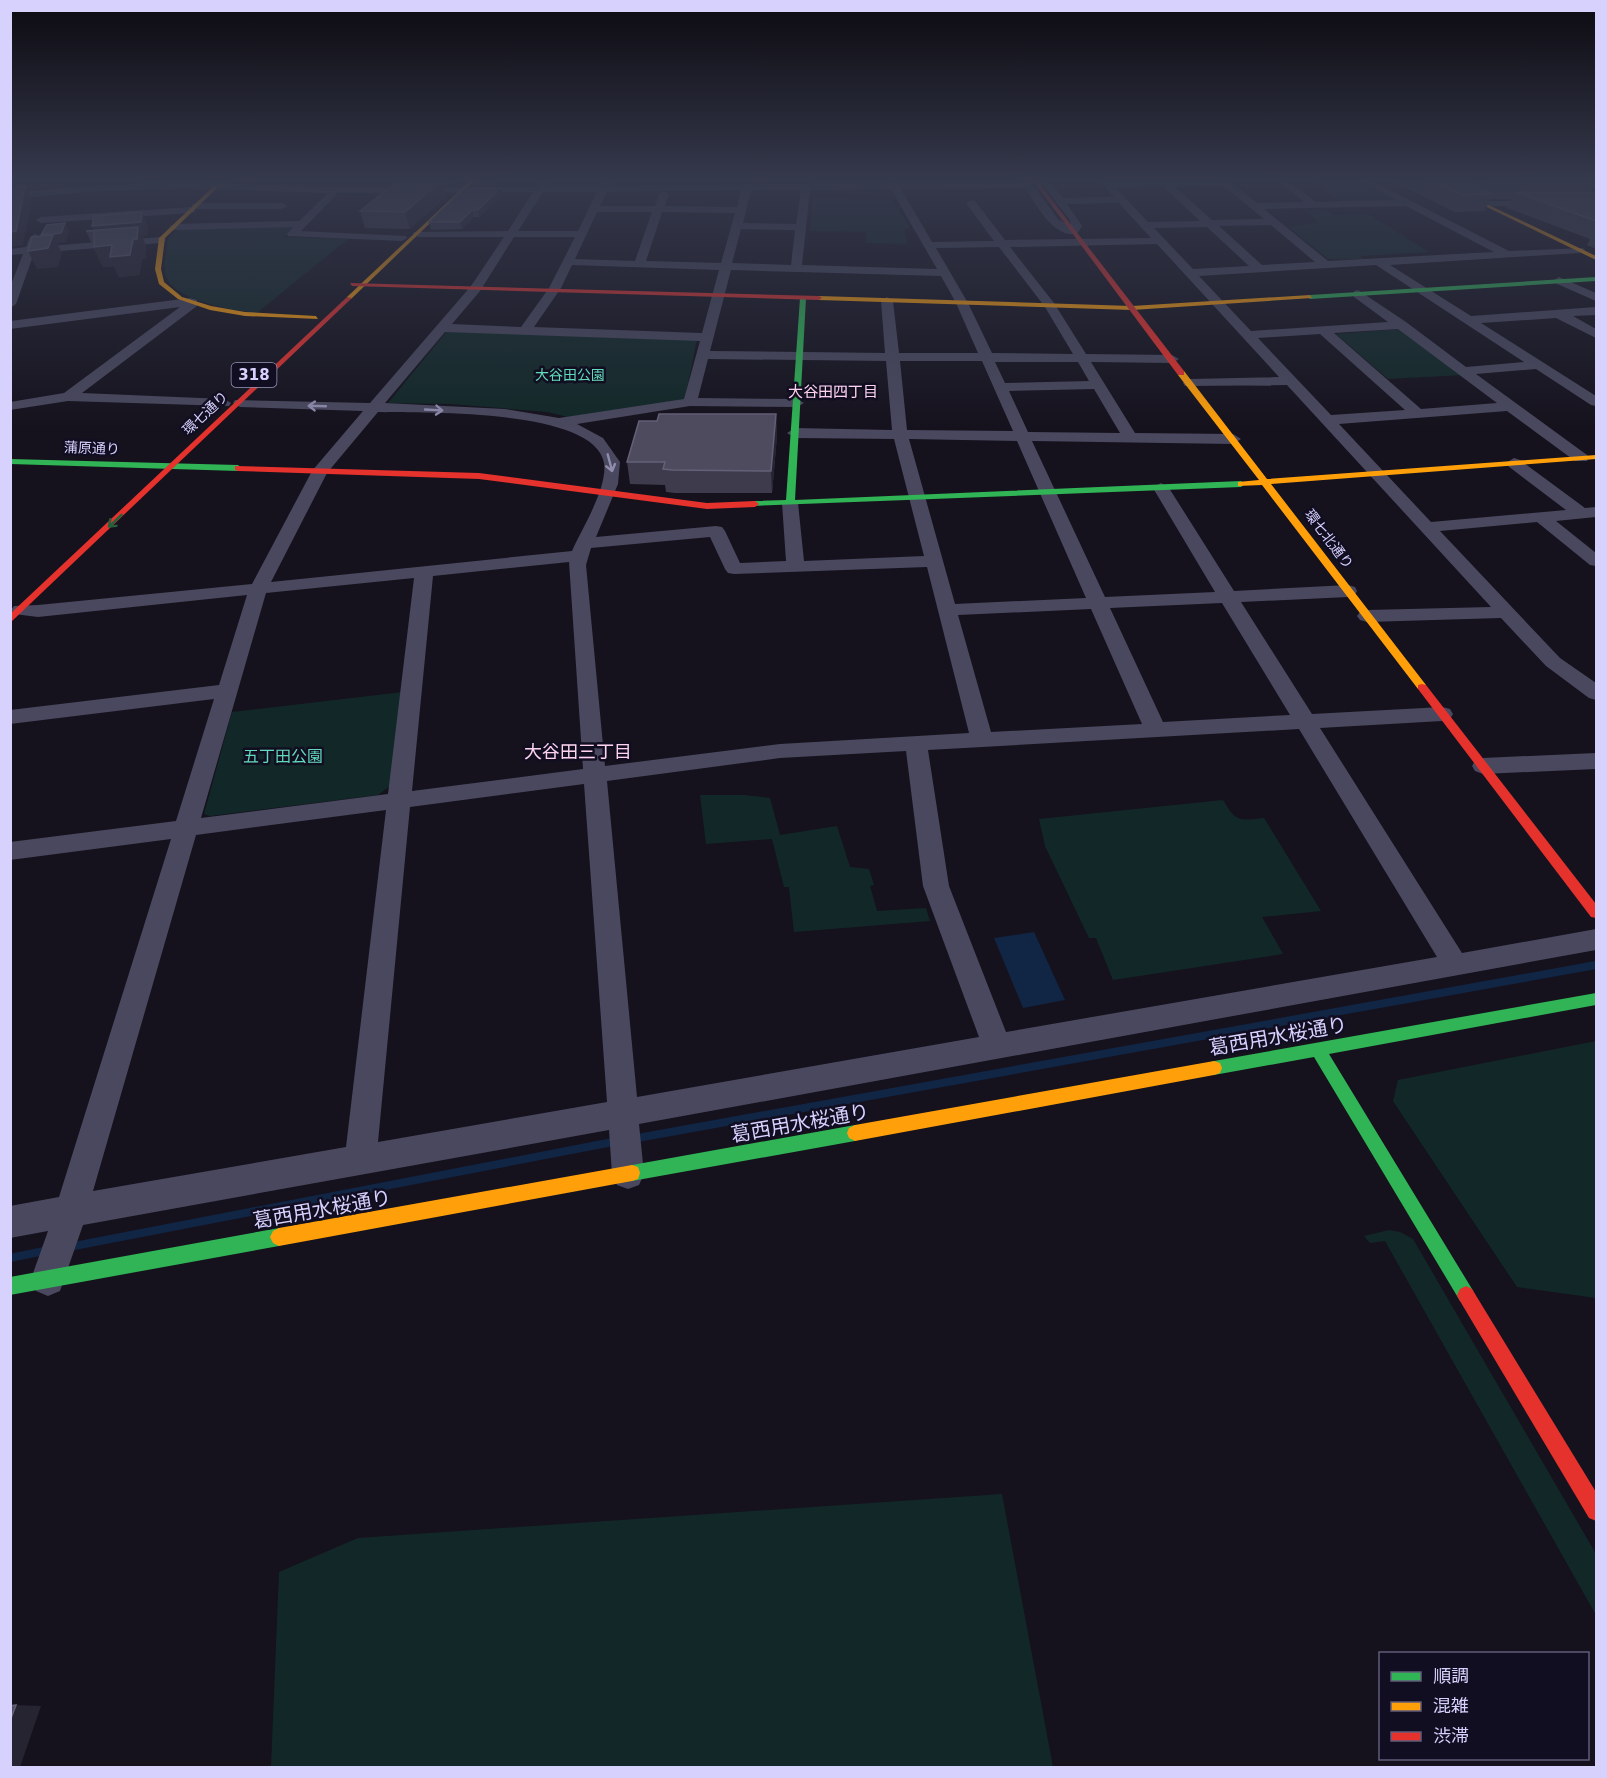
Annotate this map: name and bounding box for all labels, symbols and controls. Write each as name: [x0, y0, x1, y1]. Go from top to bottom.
road number: 318: [232, 363, 276, 387]
park label: 大谷田公園: [535, 367, 605, 383]
district label: 大谷田四丁目: [788, 383, 878, 401]
street label: 環七通り: [179, 388, 231, 438]
one-way arrow: [308, 400, 328, 411]
one-way arrow: [423, 404, 443, 415]
street label: 蒲原通り: [64, 439, 120, 457]
one-way arrow: [604, 453, 616, 472]
street label: 環七北通り: [1302, 506, 1356, 572]
one-way arrow: [107, 514, 122, 529]
district label: 大谷田三丁目: [524, 741, 632, 762]
park label: 五丁田公園: [243, 747, 323, 766]
street label: 葛西用水桜通り: [1207, 1012, 1349, 1060]
street label: 葛西用水桜通り: [729, 1099, 871, 1147]
street label: 葛西用水桜通り: [251, 1185, 393, 1233]
legend: [1379, 1652, 1589, 1760]
text: 順調: [1433, 1665, 1469, 1686]
text: 混雑: [1433, 1695, 1469, 1716]
text: 渋滞: [1433, 1725, 1469, 1746]

